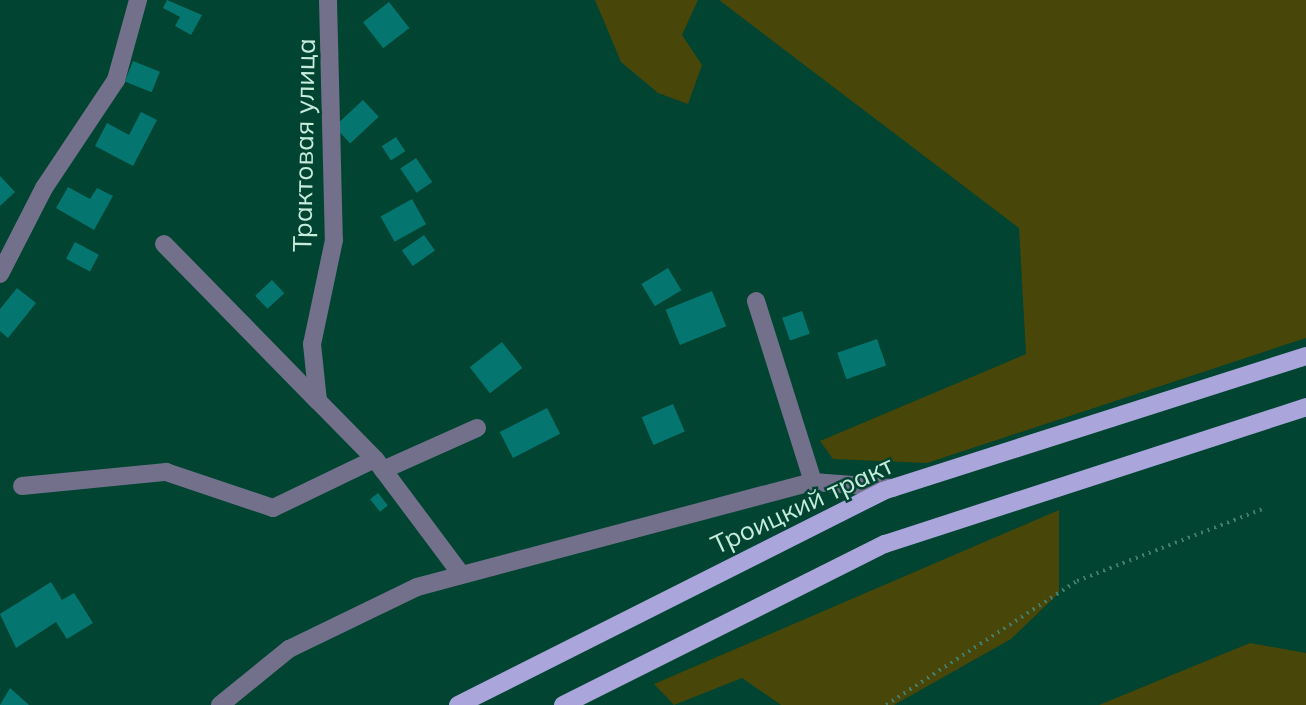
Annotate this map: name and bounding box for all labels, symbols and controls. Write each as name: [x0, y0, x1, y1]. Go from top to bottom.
street label: Трактовая улица: [287, 38, 321, 252]
street label: Троицкий тракт: [706, 449, 898, 561]

